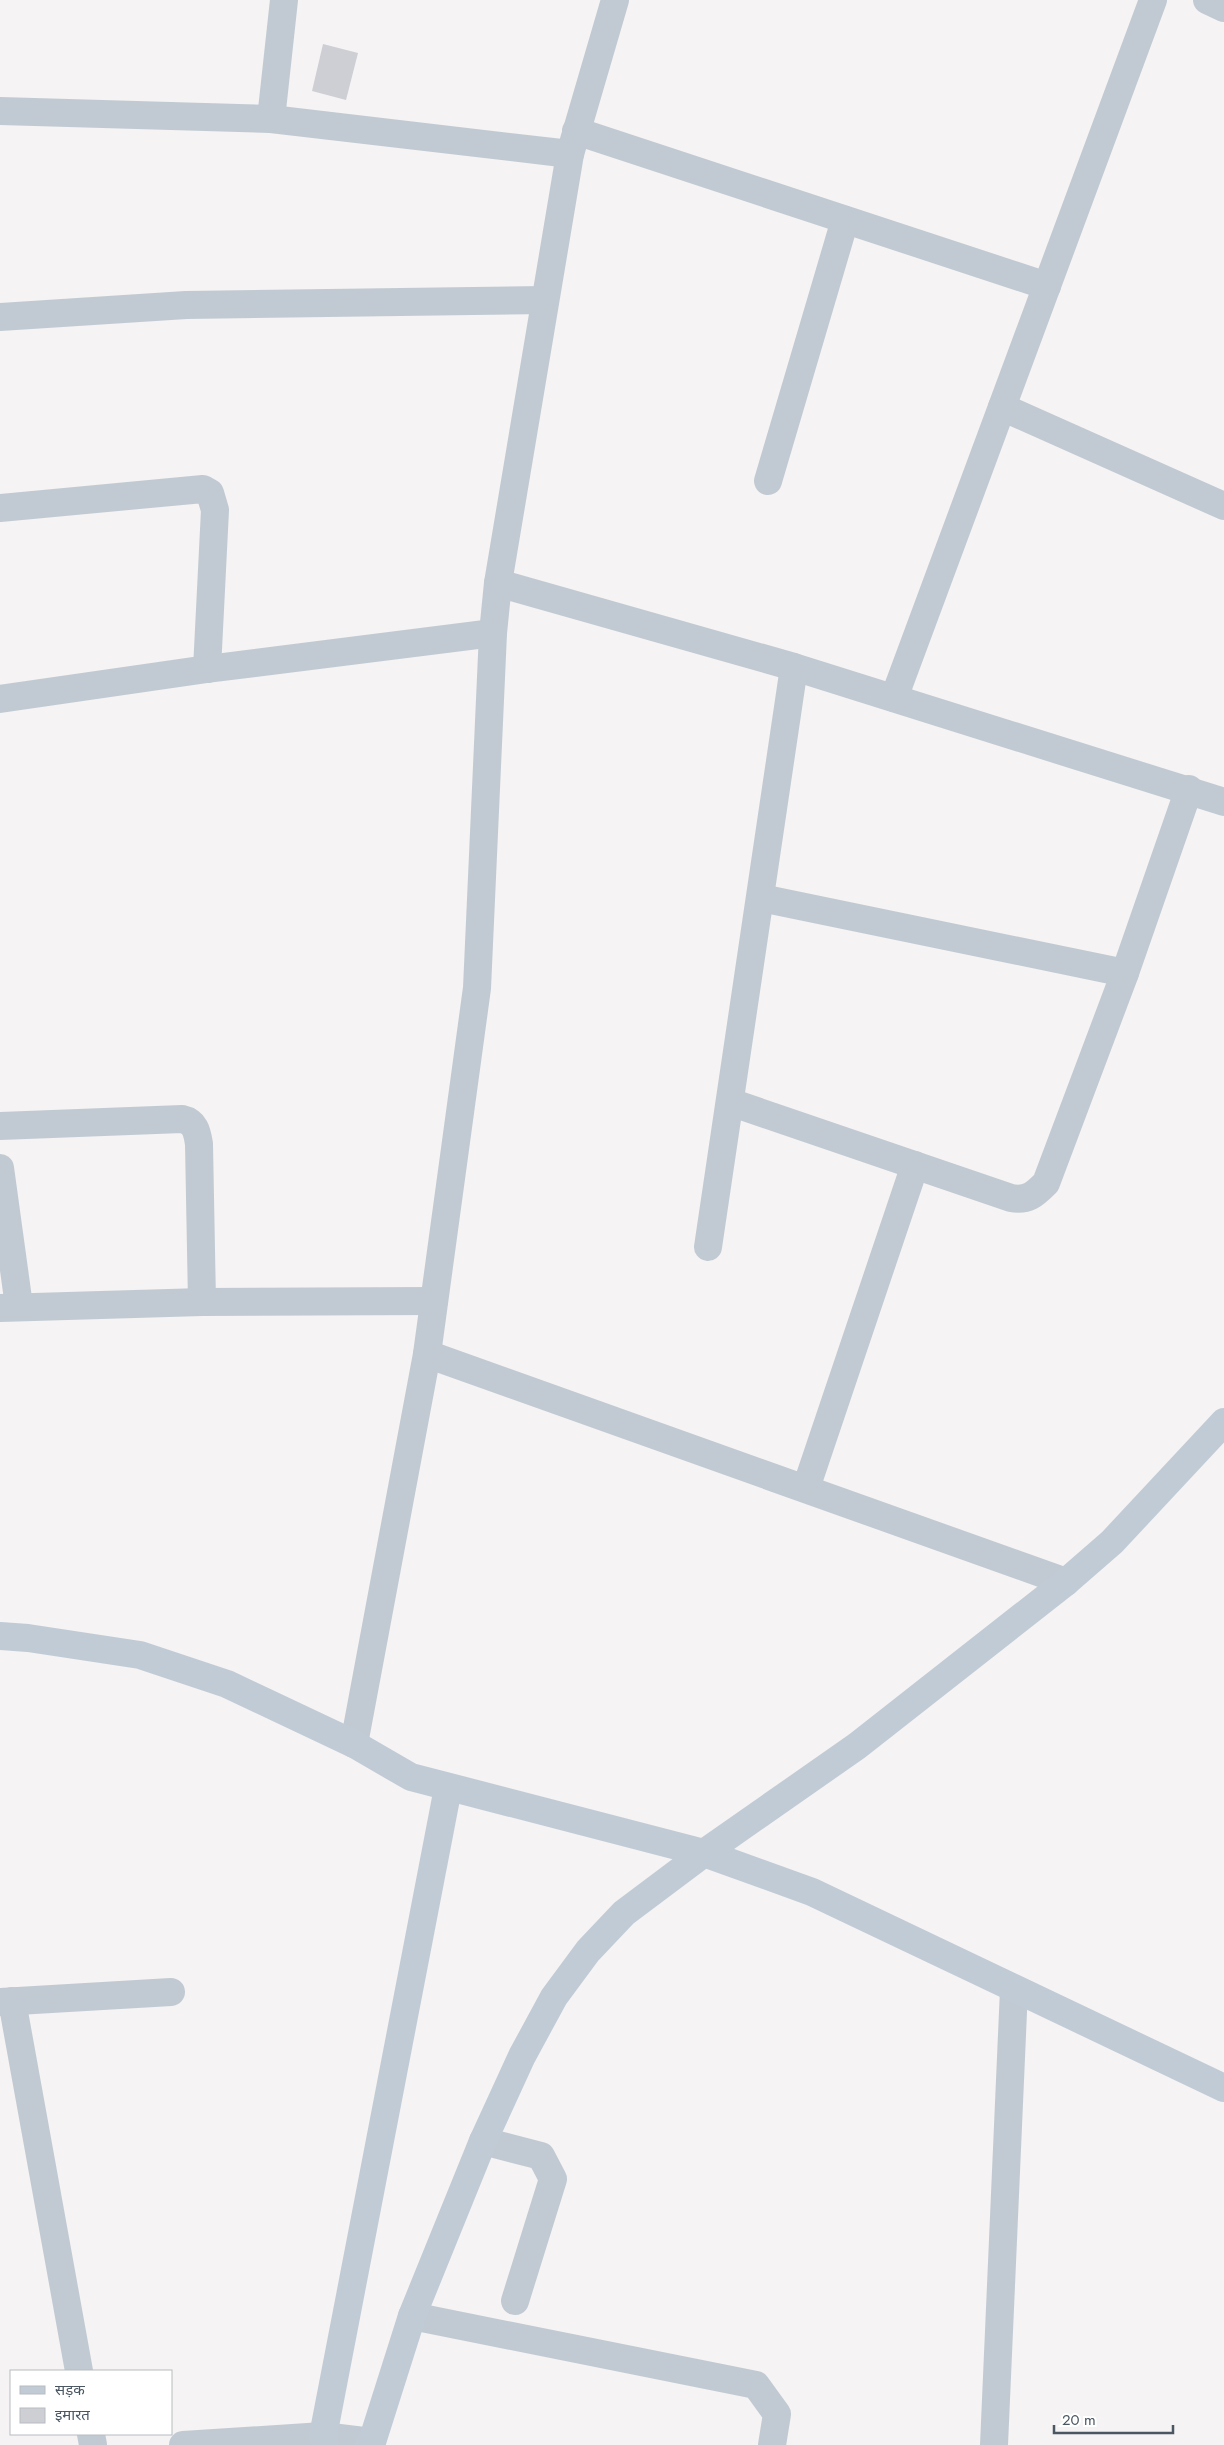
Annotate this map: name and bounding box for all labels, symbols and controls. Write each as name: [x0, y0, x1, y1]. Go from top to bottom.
legend: [10, 2370, 172, 2435]
text: सड़क: [55, 2379, 85, 2401]
scale bar: [1054, 2402, 1173, 2434]
text: इमारत: [55, 2404, 90, 2426]
text: 20 m: [1062, 2409, 1096, 2431]

